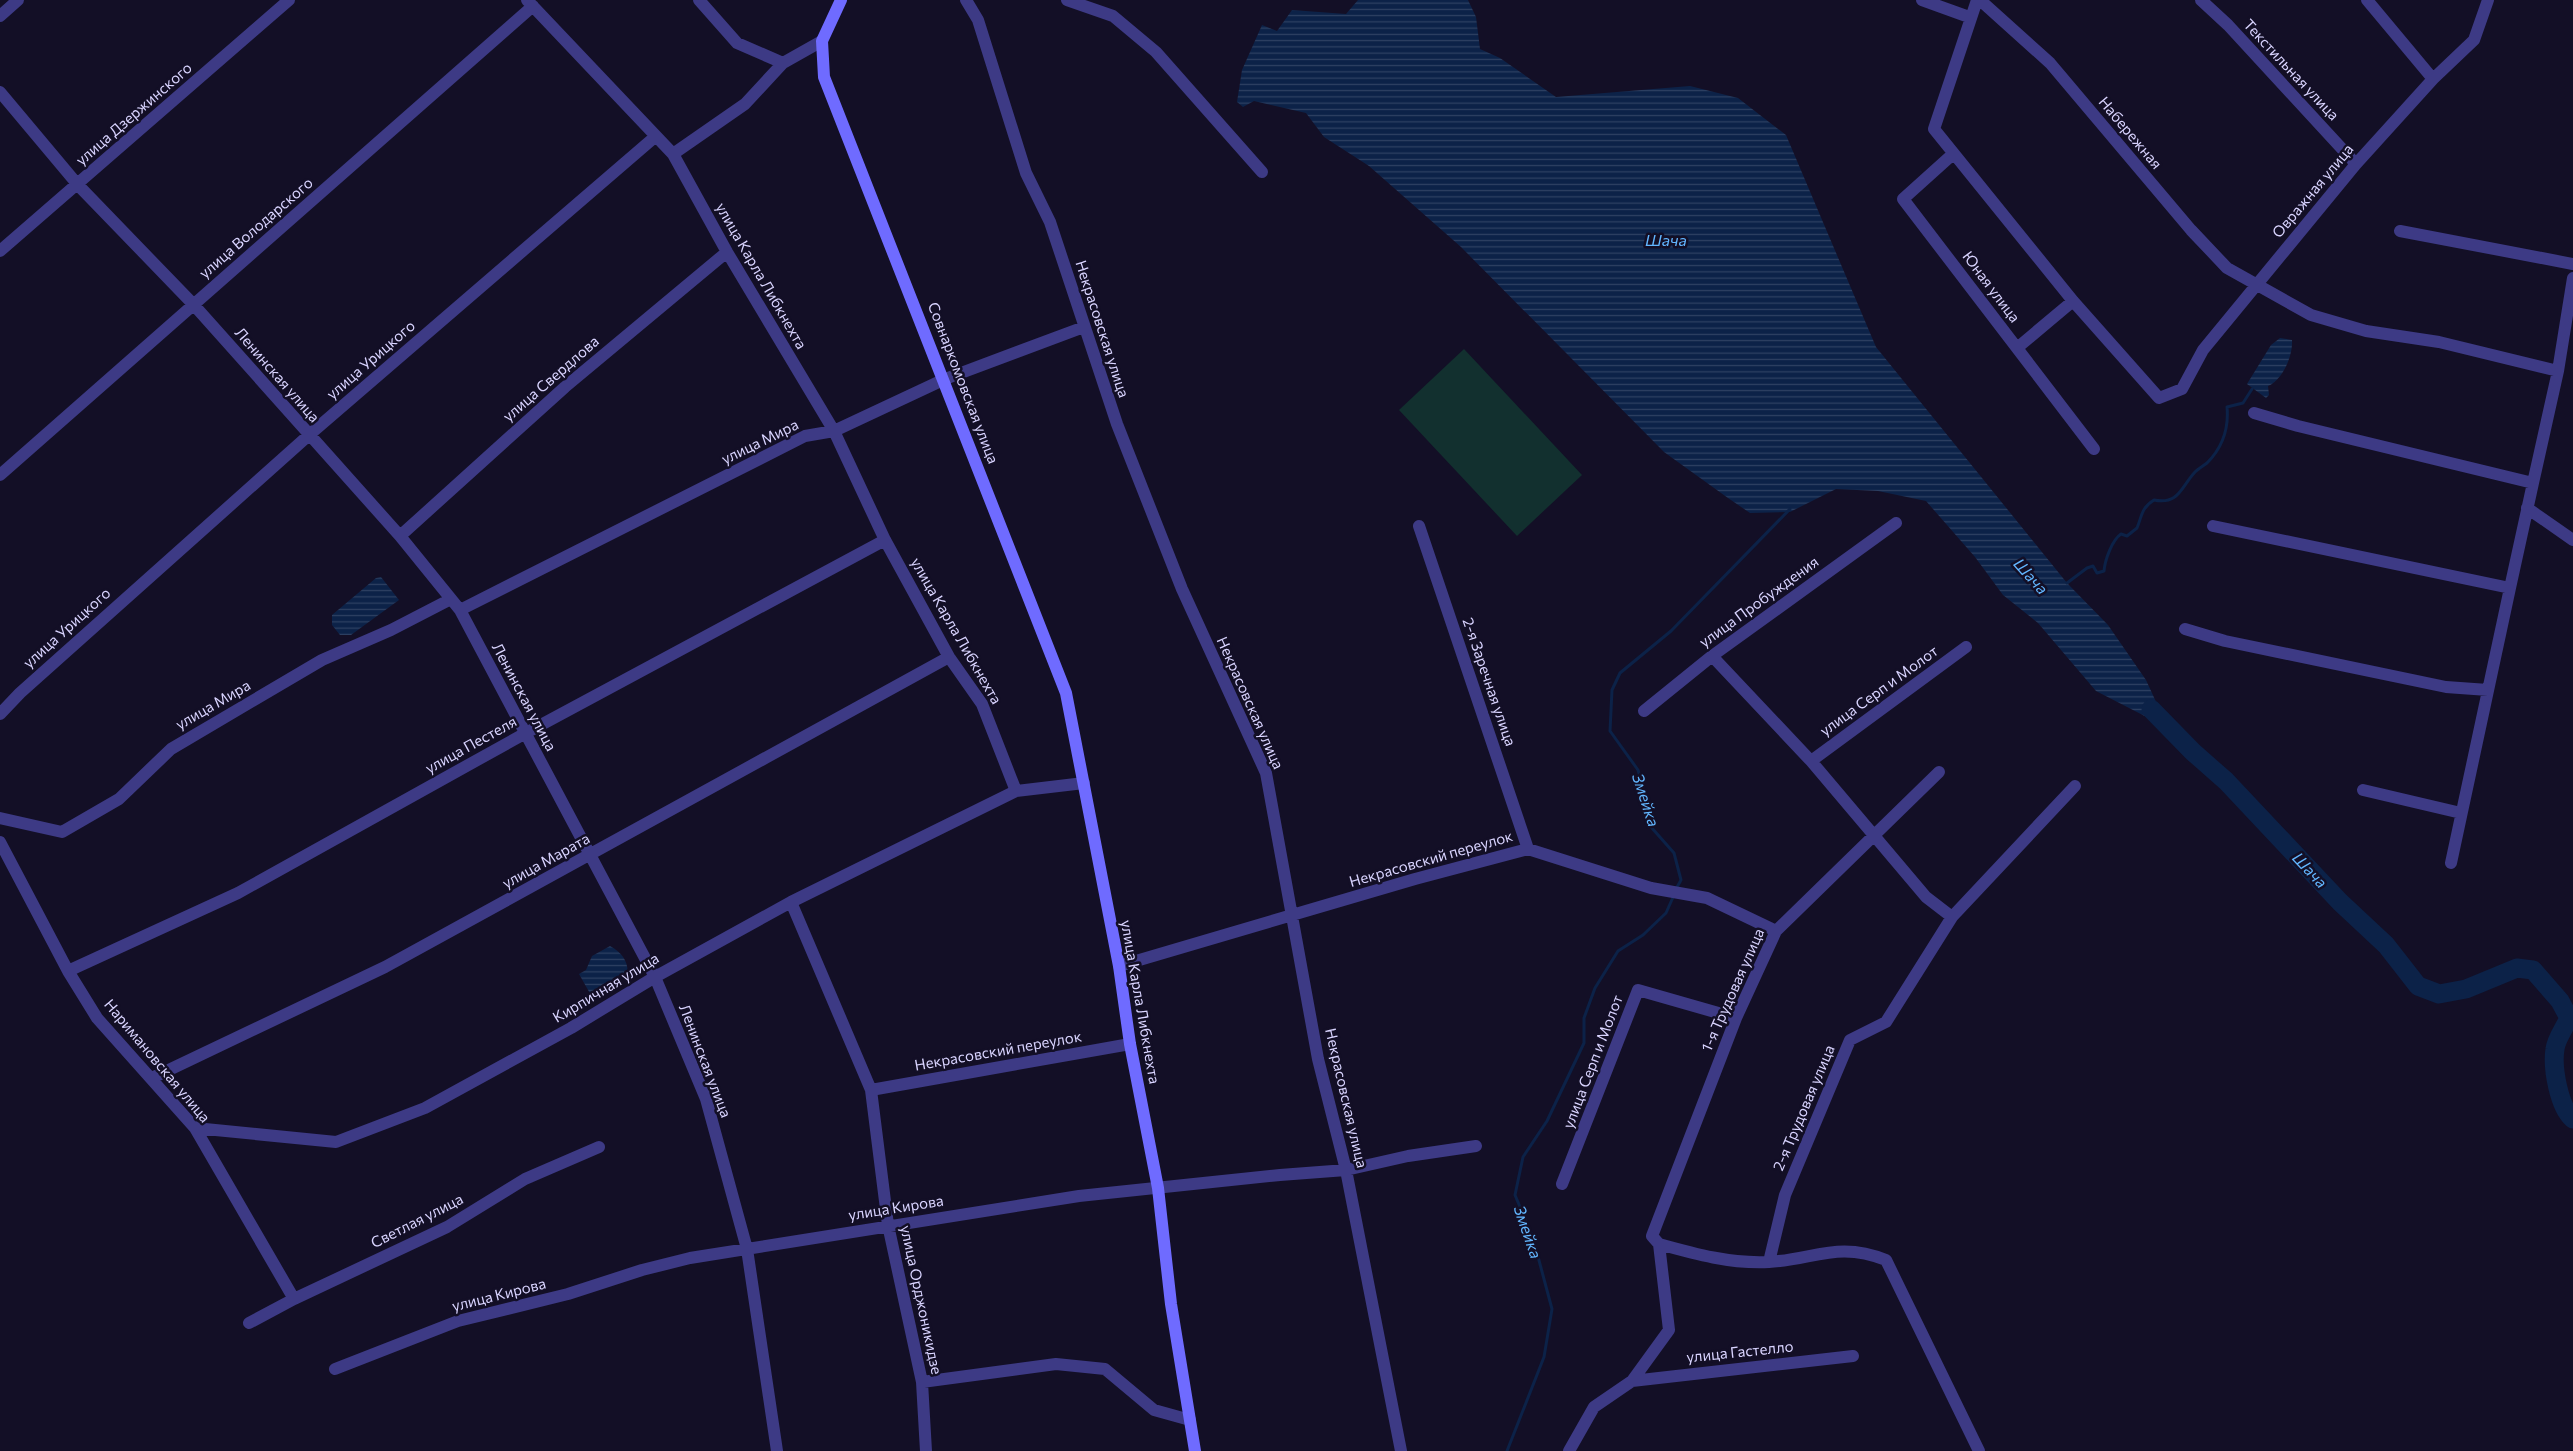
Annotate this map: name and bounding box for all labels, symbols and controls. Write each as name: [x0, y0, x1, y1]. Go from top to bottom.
street label: Текстильная улица: [2240, 15, 2343, 124]
street label: улица Дзержинского: [72, 58, 195, 169]
street label: Набережная: [2095, 93, 2166, 172]
street label: Овражная улица: [2268, 140, 2357, 241]
street label: улица Володарского: [195, 173, 316, 282]
street label: улица Карла Либкнехта: [713, 199, 811, 352]
water label: Шача: [1645, 230, 1687, 249]
street label: Юная улица: [1959, 247, 2024, 326]
street label: Некрасовская улица: [1072, 258, 1134, 400]
street label: Совнаркомовская улица: [925, 299, 1003, 466]
street label: улица Урицкого: [322, 316, 418, 403]
street label: Ленинская улица: [232, 323, 324, 425]
street label: улица Свердлова: [499, 332, 602, 425]
street label: улица Мира: [718, 415, 801, 467]
street label: улица Пробуждения: [1695, 552, 1822, 651]
street label: улица Карла Либкнехта: [908, 554, 1006, 707]
water label: Шача: [2010, 554, 2052, 598]
street label: улица Урицкого: [19, 583, 114, 671]
street label: 2-я Заречная улица: [1460, 615, 1520, 748]
street label: Некрасовская улица: [1214, 634, 1288, 772]
street label: Ленинская улица: [489, 639, 561, 754]
street label: улица Серп и Молот: [1816, 641, 1941, 739]
street label: улица Мира: [172, 675, 253, 733]
street label: улица Пестеля: [422, 712, 519, 777]
water label: Змейка: [1629, 771, 1664, 829]
street label: Некрасовский переулок: [1347, 826, 1515, 890]
street label: улица Марата: [499, 829, 592, 892]
water label: Шача: [2289, 848, 2332, 891]
street label: улица Карла Либкнехта: [1118, 918, 1164, 1085]
street label: 1-я Трудовая улица: [1697, 925, 1767, 1054]
street label: Кирпичная улица: [549, 948, 662, 1026]
street label: улица Серп и Молот: [1558, 992, 1626, 1131]
street label: Наримановская улица: [101, 995, 215, 1126]
street label: Ленинская улица: [676, 1001, 736, 1120]
street label: Некрасовский переулок: [913, 1026, 1083, 1074]
street label: Некрасовская улица: [1322, 1026, 1372, 1170]
street label: 2-я Трудовая улица: [1768, 1042, 1838, 1173]
street label: Светлая улица: [367, 1189, 466, 1251]
street label: улица Кирова: [847, 1191, 945, 1223]
water label: Змейка: [1511, 1203, 1546, 1261]
street label: улица Орджоникидзе: [897, 1224, 947, 1376]
street label: улица Кирова: [450, 1274, 548, 1314]
street label: улица Гастелло: [1686, 1336, 1794, 1366]

